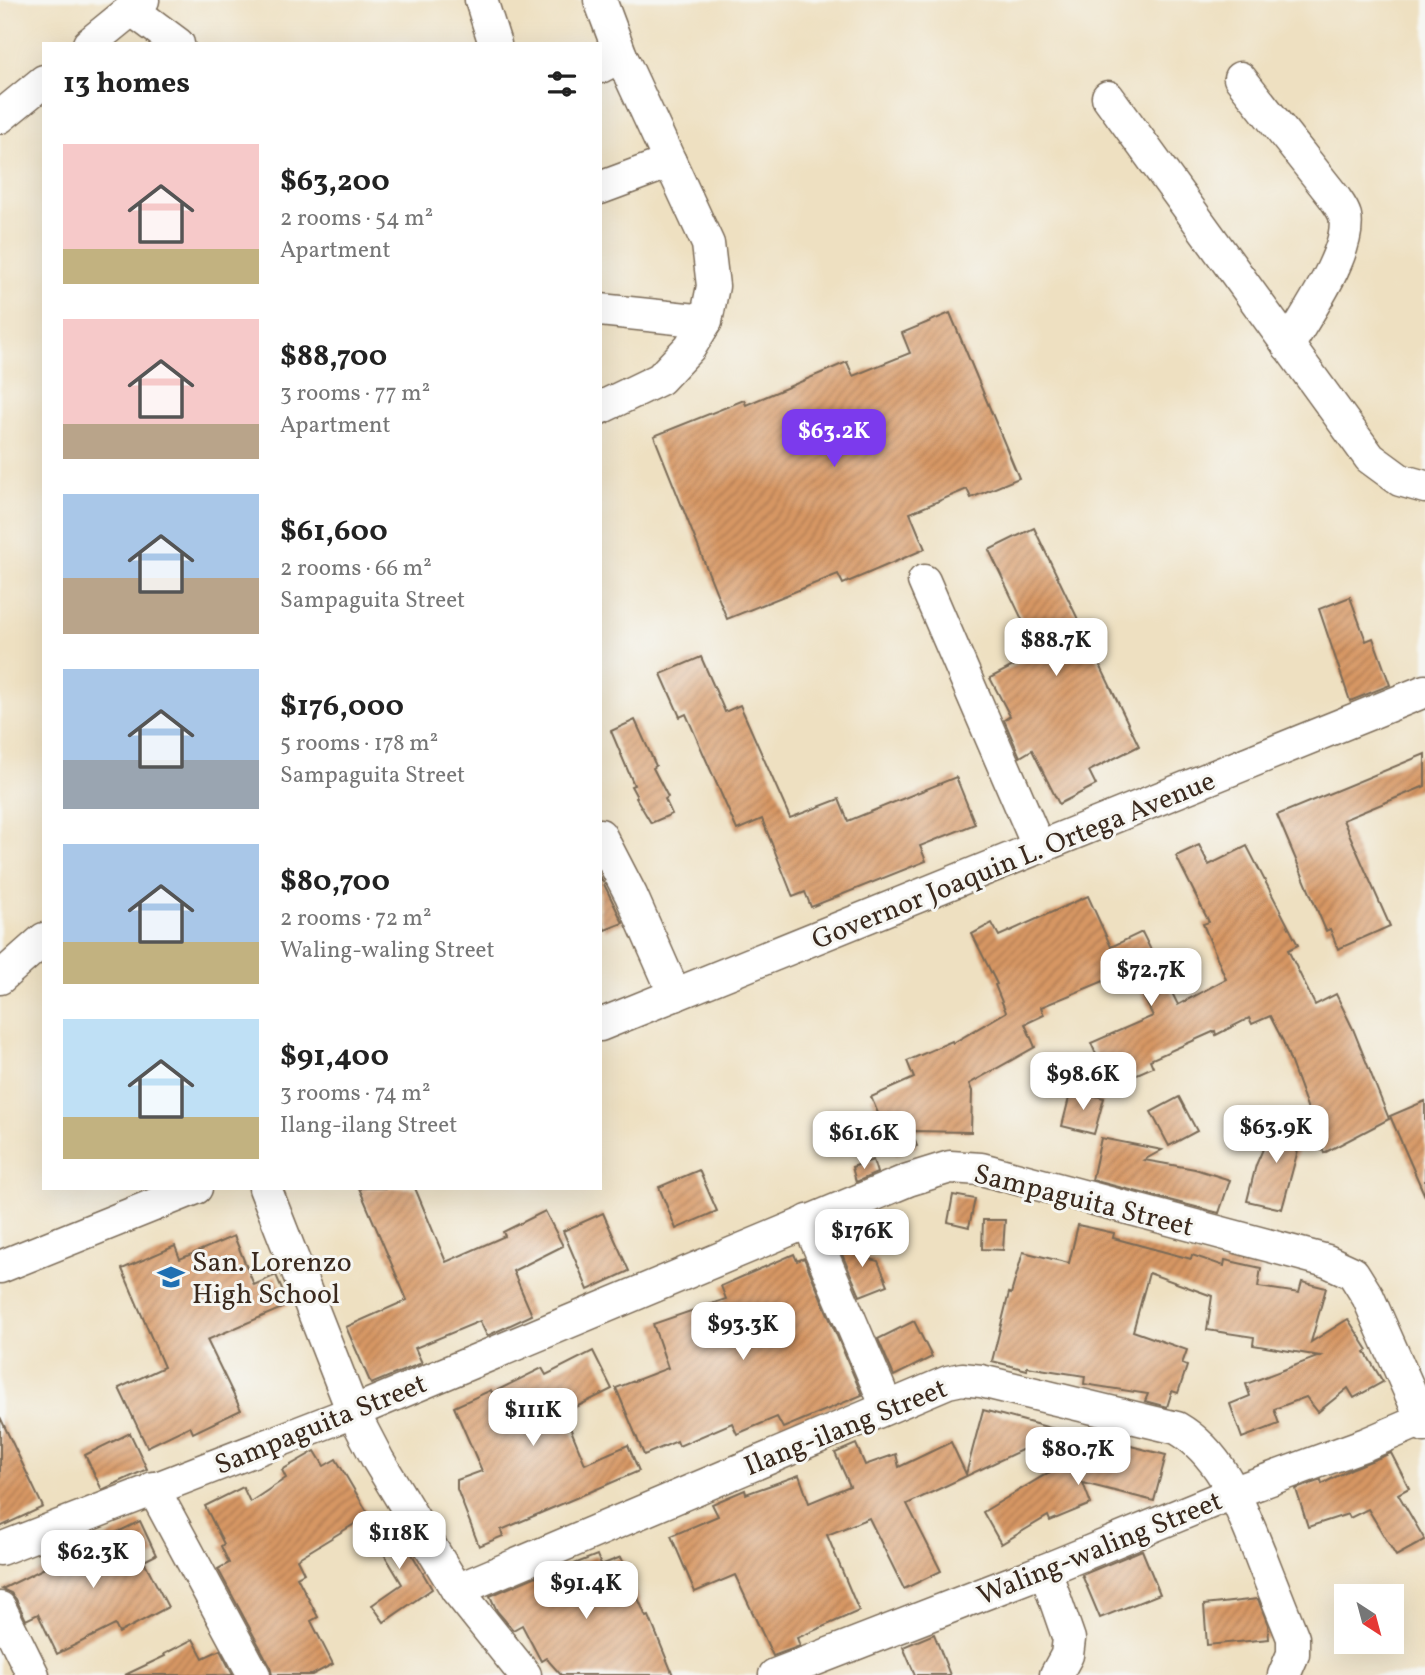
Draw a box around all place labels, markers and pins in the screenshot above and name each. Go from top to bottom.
pin: $63.2K [777,410,891,469]
pin: $88.7K [999,618,1113,678]
pin: $72.7K [1094,948,1208,1008]
pin: $98.6K [1026,1052,1140,1112]
pin: $63.9K [1219,1106,1333,1165]
pin: $61.6K [807,1112,921,1171]
pin: $176K [813,1210,911,1269]
place label: San. Lorenzo High School [192,1244,352,1315]
school or university icon: San. Lorenzo High School [156,1262,186,1292]
pin: $93.3K [686,1302,800,1362]
pin: $111K [484,1388,582,1448]
pin: $80.7K [1021,1428,1135,1487]
pin: $118K [350,1512,448,1571]
pin: $62.3K [36,1530,150,1590]
pin: $91.4K [529,1562,643,1621]

